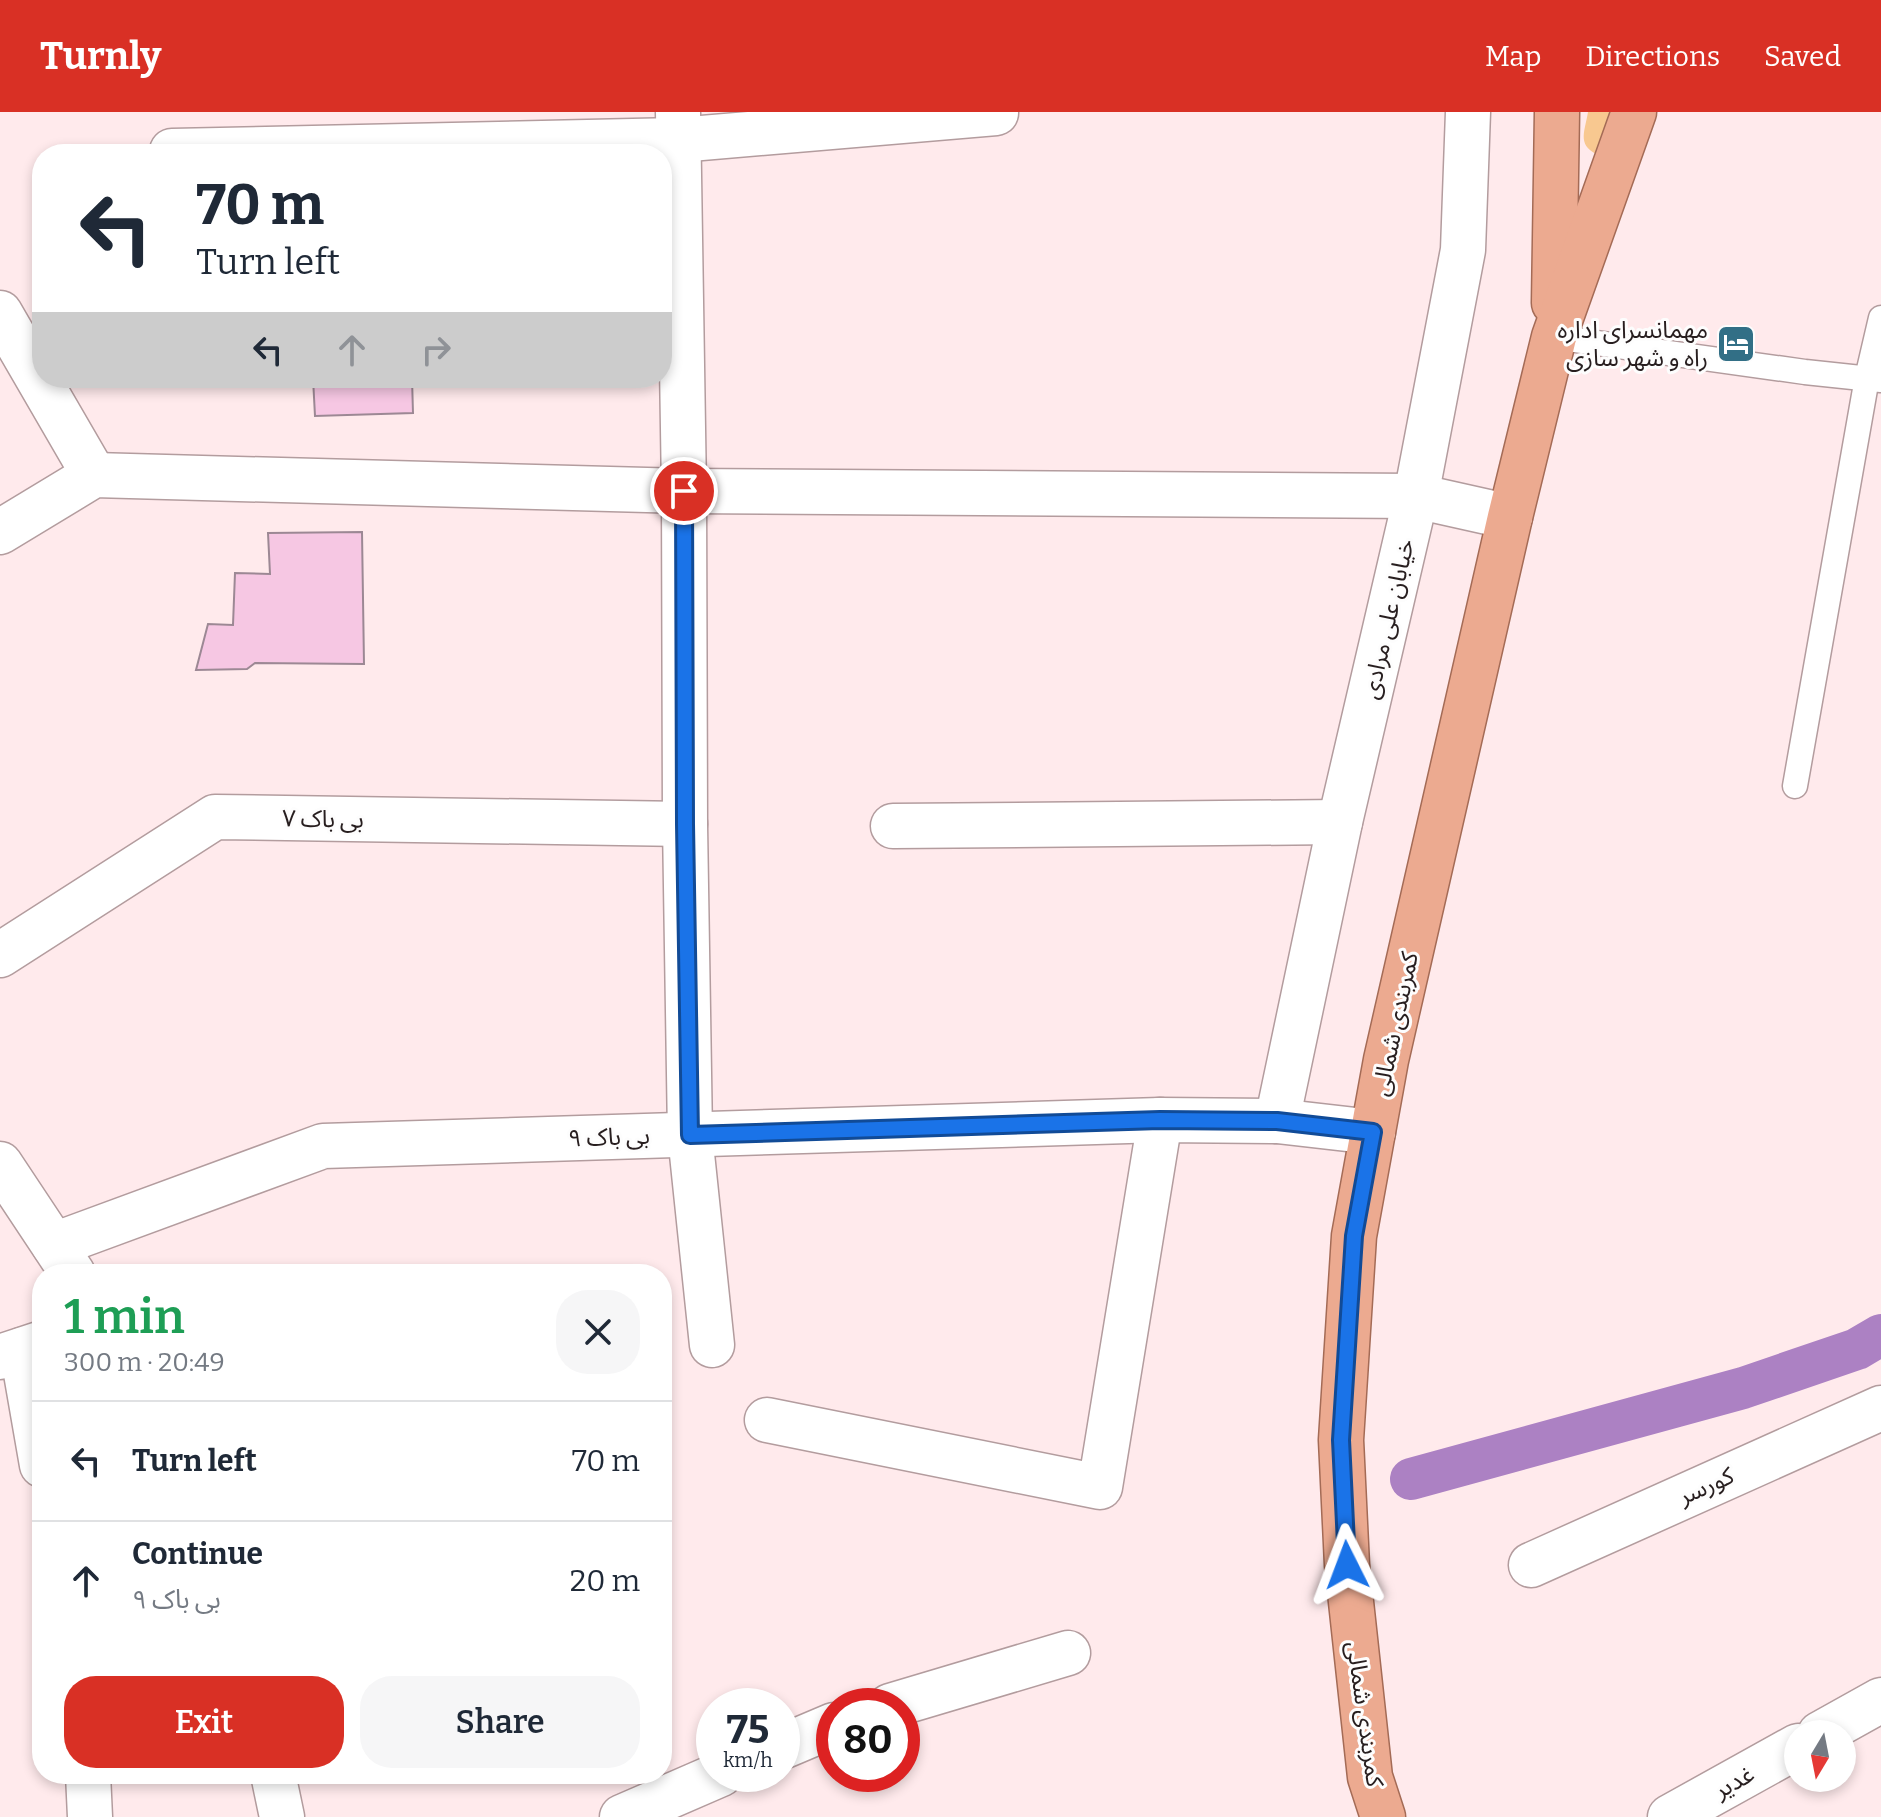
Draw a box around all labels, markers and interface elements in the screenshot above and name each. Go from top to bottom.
text: Turnly [40,33,161,79]
text: Map [1485,40,1541,73]
text: Directions [1585,40,1720,73]
text: Saved [1764,40,1841,73]
text: 70 m [196,172,324,239]
icon: left [64,176,168,280]
text: Turn left [196,240,340,284]
place label: مهمانسراى اداره راه و شهر سازى [1557,316,1708,372]
hotel icon: مهمانسراى اداره راه و شهر سازى [1715,323,1757,365]
icon: left [246,328,290,372]
icon: ahead [330,328,374,372]
icon: right [414,328,458,372]
pin [650,457,718,525]
icon: arrive [662,469,706,513]
street label: خیابان علی مرادی [1356,536,1420,702]
street label: بی باک ۷ [282,804,364,834]
street label: کمربندی شمالی [1366,948,1424,1099]
street label: بی باک ۹ [568,1122,650,1152]
text: 1 min [64,1288,185,1346]
button: close [556,1290,640,1374]
text: 300 m · 20:49 [64,1347,225,1378]
icon: left [64,1439,108,1483]
text: Turn left [132,1443,257,1479]
text: 70 m [572,1443,640,1479]
street label: کورسر [1673,1461,1739,1511]
position arrow [1305,1523,1389,1607]
text: Continue [132,1536,263,1572]
icon: ahead [64,1559,108,1603]
text: 20 m [570,1563,640,1599]
text: بی باک ۹ [132,1584,221,1615]
street label: کمربندی شمالی [1341,1639,1389,1790]
button: Exit [64,1676,344,1768]
button: Share [360,1676,640,1768]
speed limit sign: 80 [816,1688,920,1792]
text: 75 [727,1706,769,1754]
north arrow [1784,1720,1856,1792]
map controls [1784,1720,1856,1792]
text: km/h [723,1748,773,1772]
street label: غدیر [1708,1760,1759,1805]

